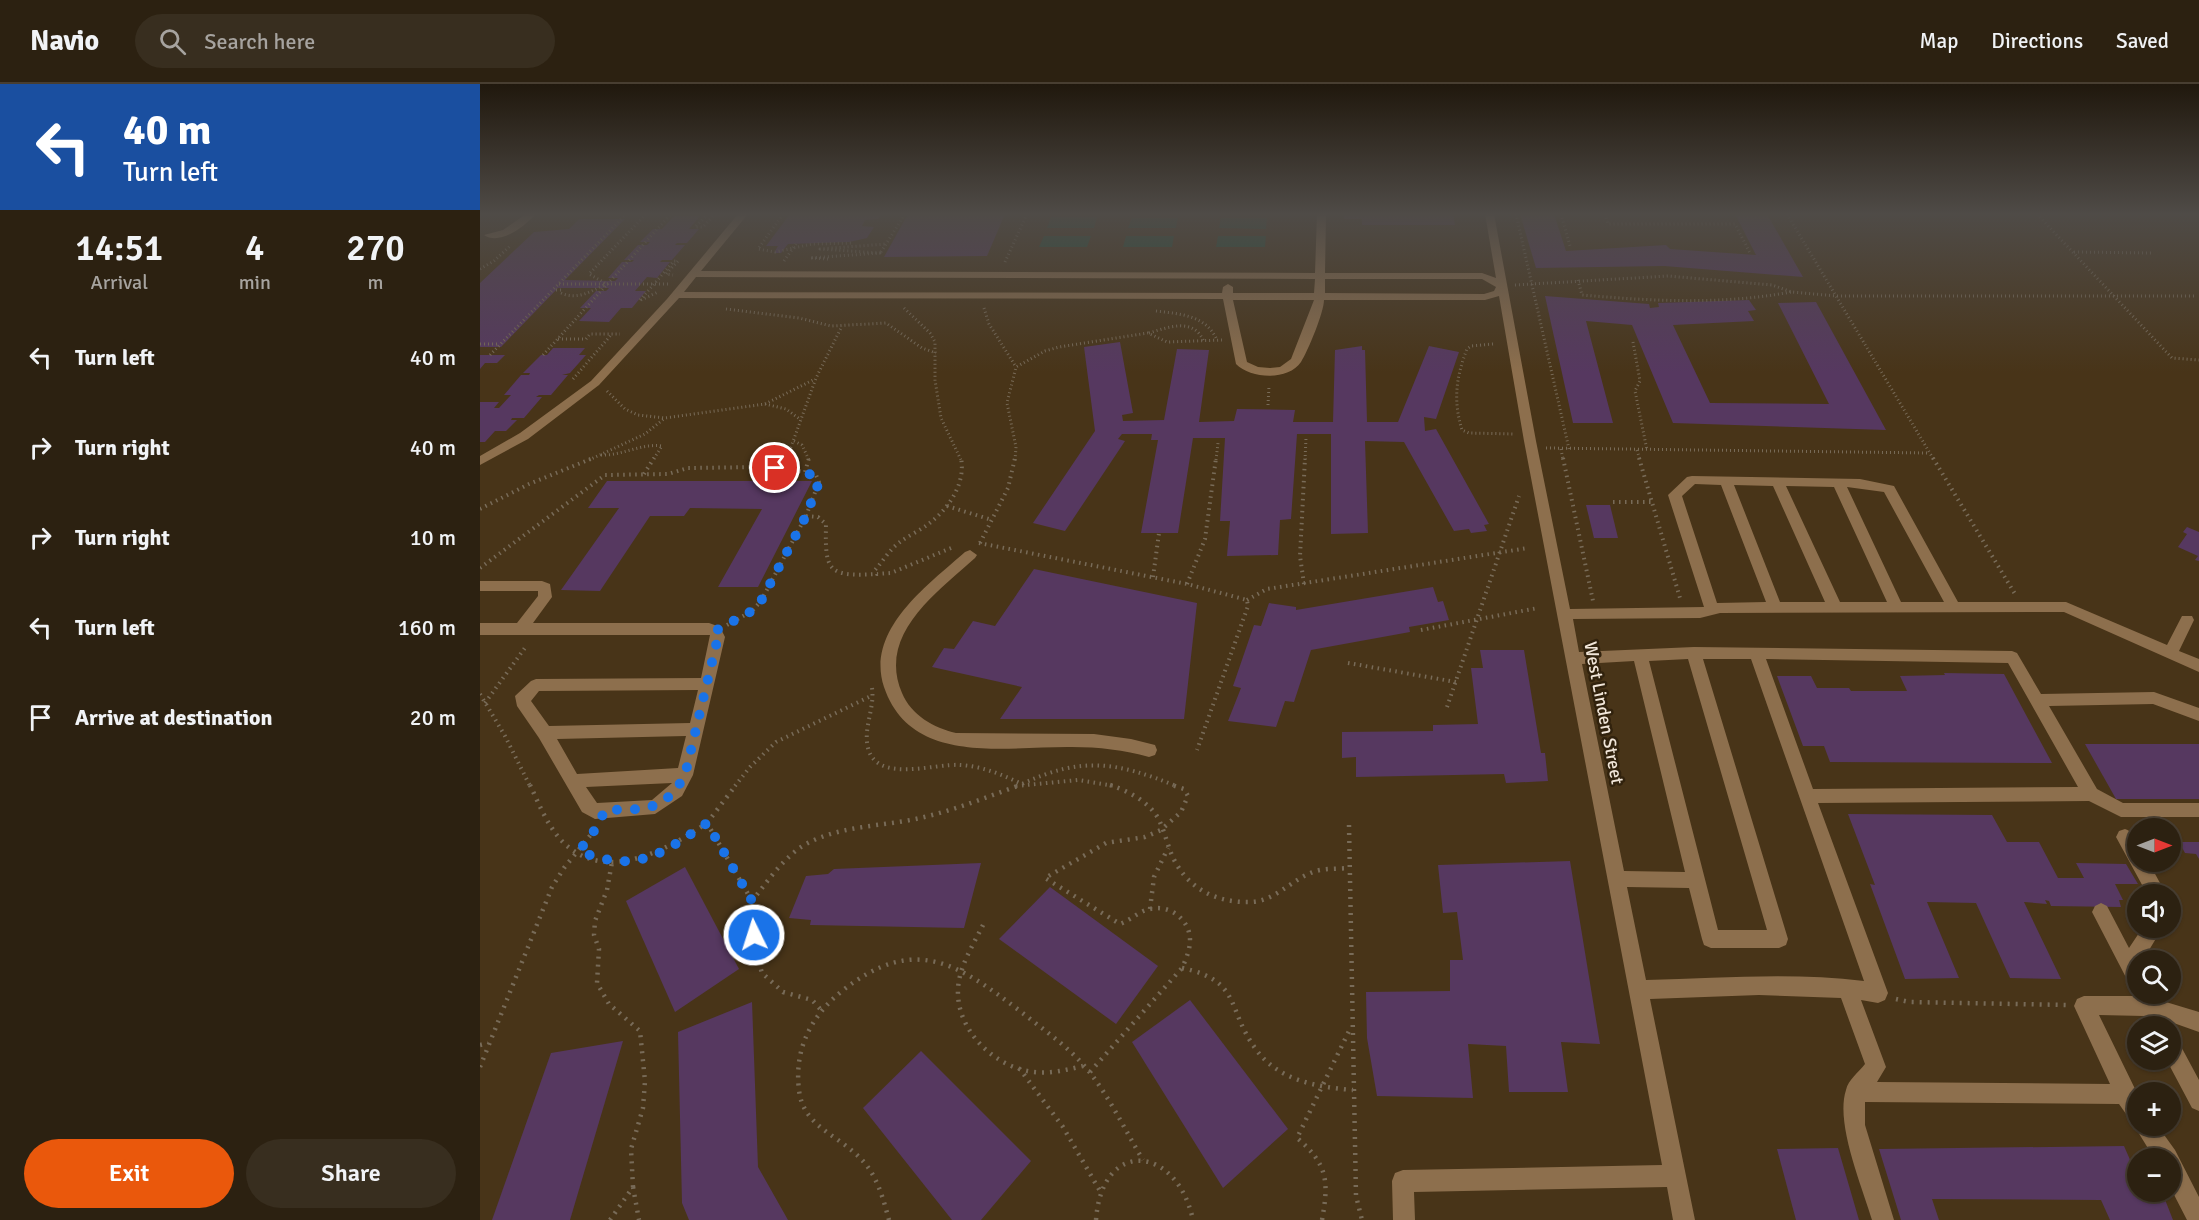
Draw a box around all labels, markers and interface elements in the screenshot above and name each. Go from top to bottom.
search box [135,14,555,68]
text: Navio [30,24,99,58]
icon: search [156,25,189,58]
text: Search here [204,28,315,55]
text: Map [1920,28,1958,54]
text: Directions [1991,28,2083,54]
text: Saved [2116,28,2169,54]
text: 40 m [123,105,212,156]
icon: left [24,108,102,186]
text: Turn left [123,156,218,189]
text: 14:51 [75,226,163,271]
text: 4 [245,226,265,271]
text: 270 [346,226,405,271]
text: Arrival [91,270,148,295]
text: min [239,270,271,295]
text: m [367,270,383,295]
icon: left [24,341,57,374]
text: Turn left [75,344,155,371]
text: 40 m [410,344,456,371]
icon: right [24,431,57,464]
text: Turn right [75,434,170,461]
text: 40 m [410,434,456,461]
pin [749,442,800,493]
icon: arrive [758,451,791,484]
icon: right [24,521,57,554]
text: Turn right [75,524,170,551]
text: 10 m [410,524,456,551]
icon: left [24,611,57,644]
text: Turn left [75,614,155,641]
text: 160 m [398,614,456,641]
street label: West Linden Street [1579,640,1629,786]
icon: arrive [24,701,57,734]
text: Arrive at destination [75,704,272,731]
text: 20 m [410,704,456,731]
north arrow [2127,818,2181,872]
map controls [2127,818,2181,1202]
button: sound [2127,884,2181,938]
position arrow [722,903,786,967]
button: search [2127,950,2181,1004]
button: layers [2127,1016,2181,1070]
button: + [2127,1082,2181,1136]
button: Exit [24,1139,234,1208]
button: Share [246,1139,456,1208]
button: − [2127,1148,2181,1202]

